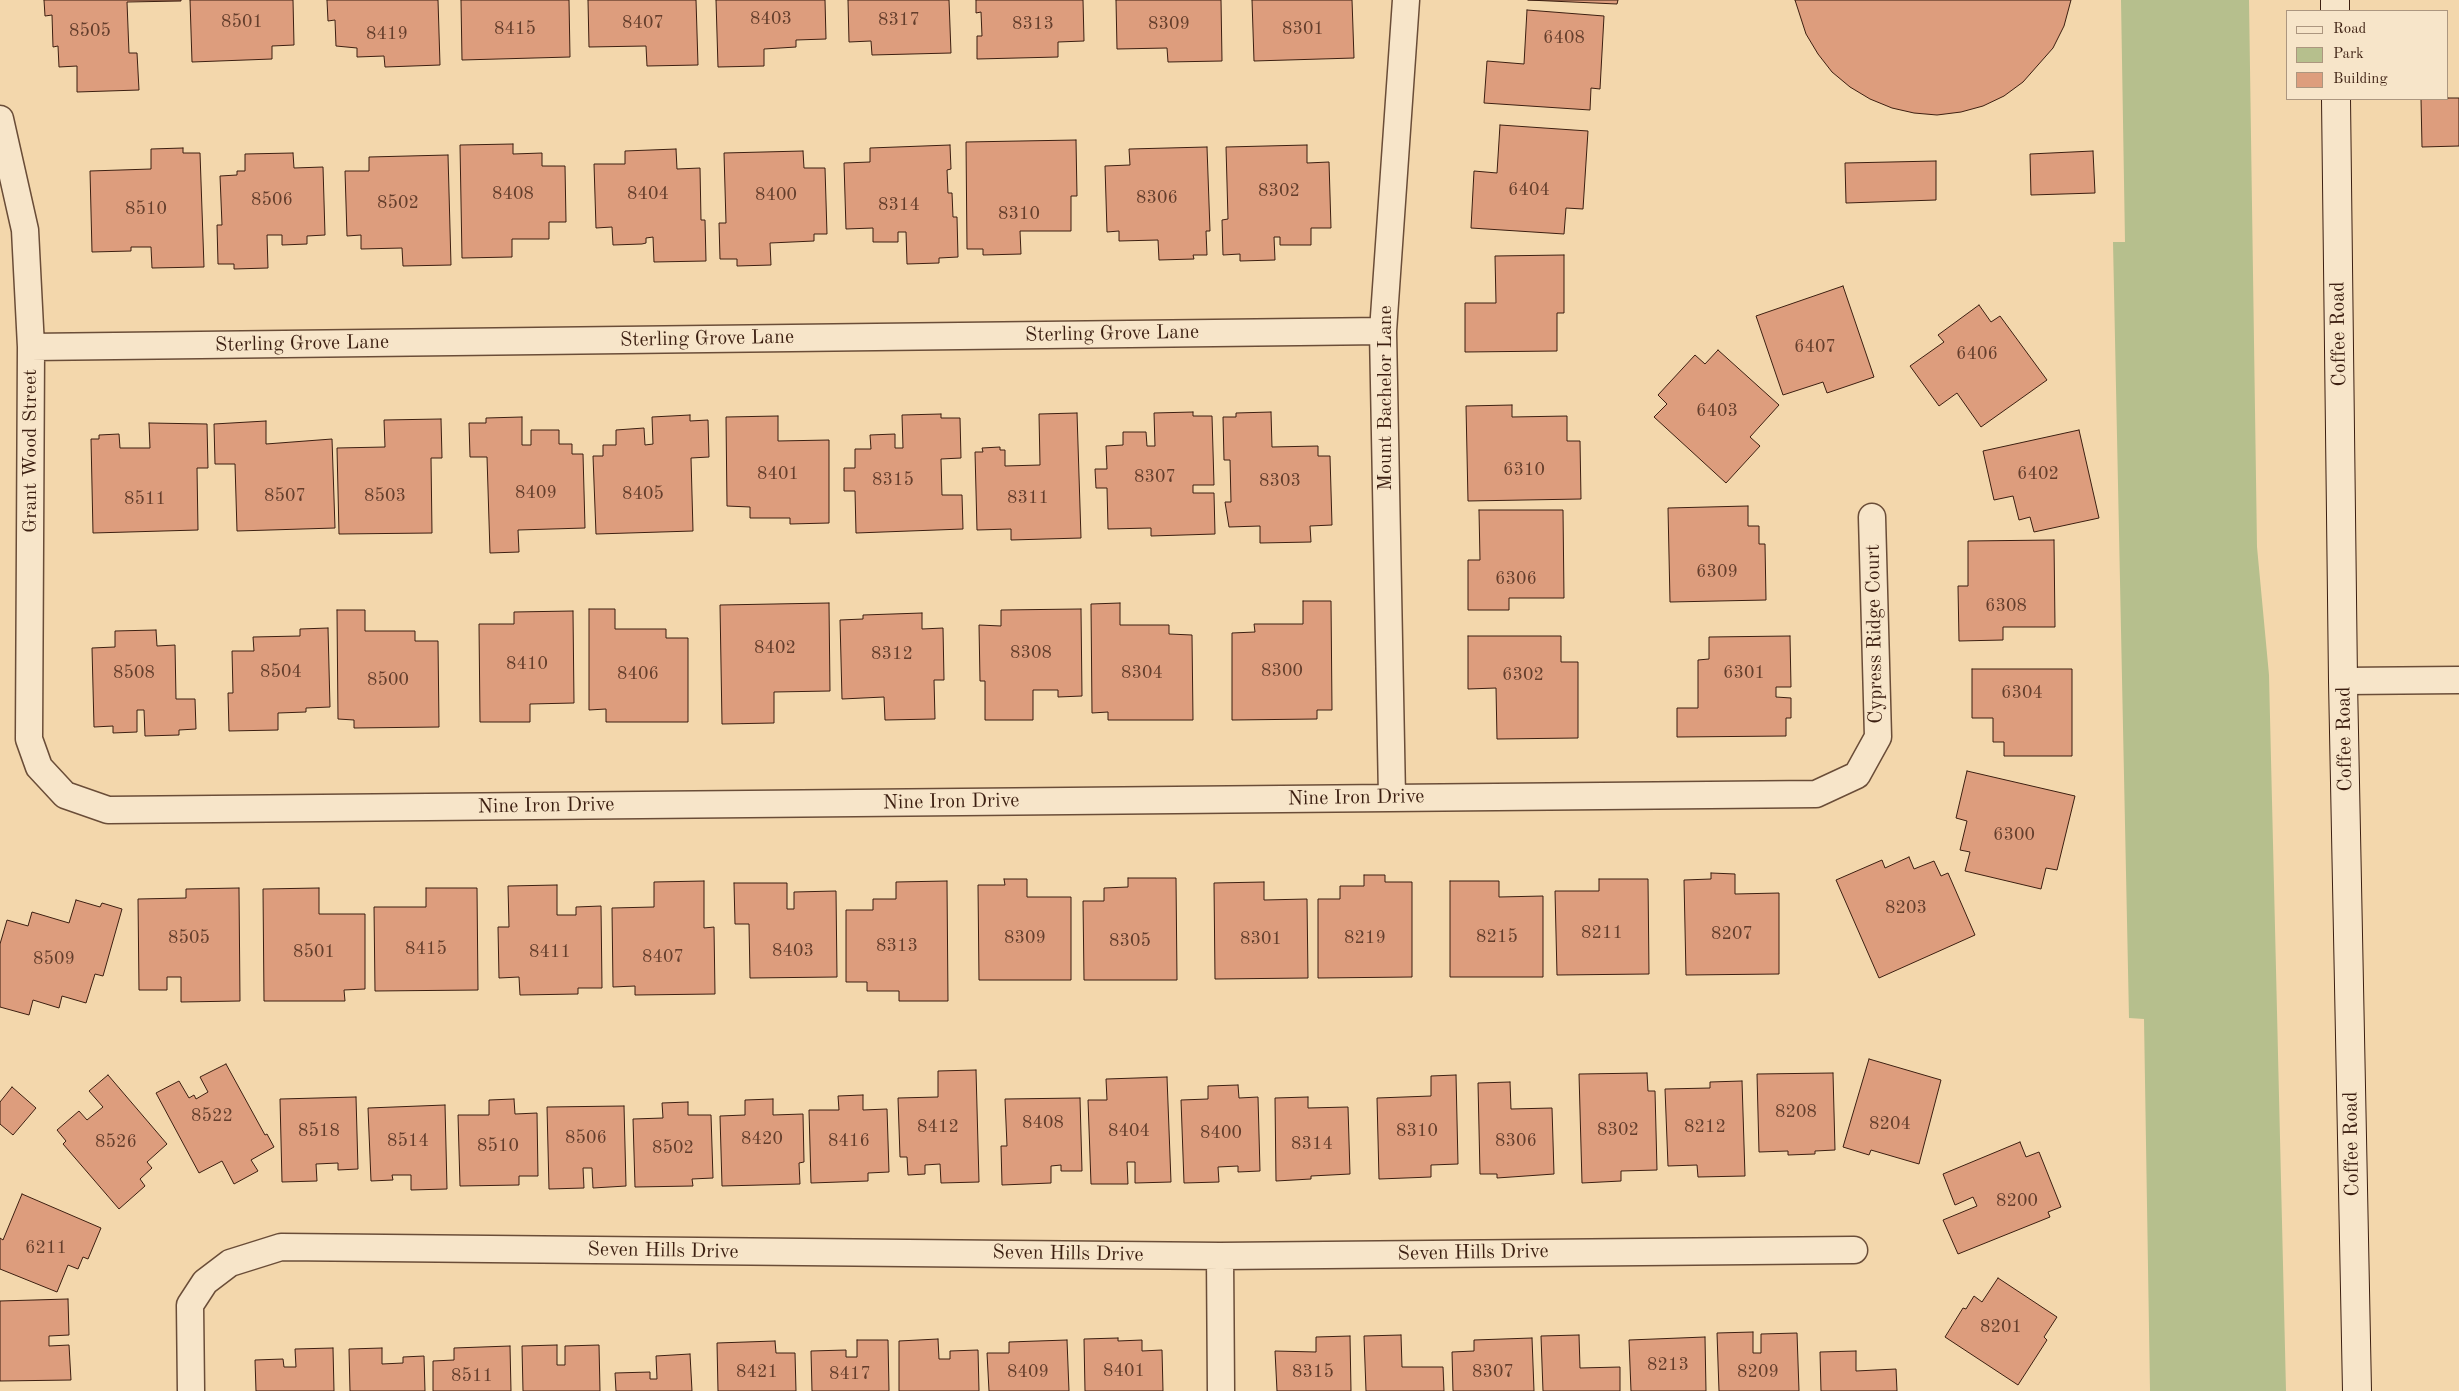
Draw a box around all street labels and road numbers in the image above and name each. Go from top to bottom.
street label: Coffee Road [2326,281,2352,387]
street label: Mount Bachelor Lane [1374,305,1398,491]
street label: Sterling Grove Lane [1025,320,1199,348]
street label: Sterling Grove Lane [620,325,794,353]
street label: Sterling Grove Lane [215,330,389,358]
street label: Grant Wood Street [19,369,43,533]
street label: Cypress Ridge Court [1861,544,1889,724]
street label: Coffee Road [2332,686,2358,792]
street label: Nine Iron Drive [1287,785,1425,811]
street label: Nine Iron Drive [882,789,1020,815]
street label: Nine Iron Drive [477,793,615,819]
street label: Coffee Road [2339,1091,2365,1197]
street label: Seven Hills Drive [587,1238,739,1264]
street label: Seven Hills Drive [1397,1240,1549,1266]
street label: Seven Hills Drive [992,1241,1144,1267]

